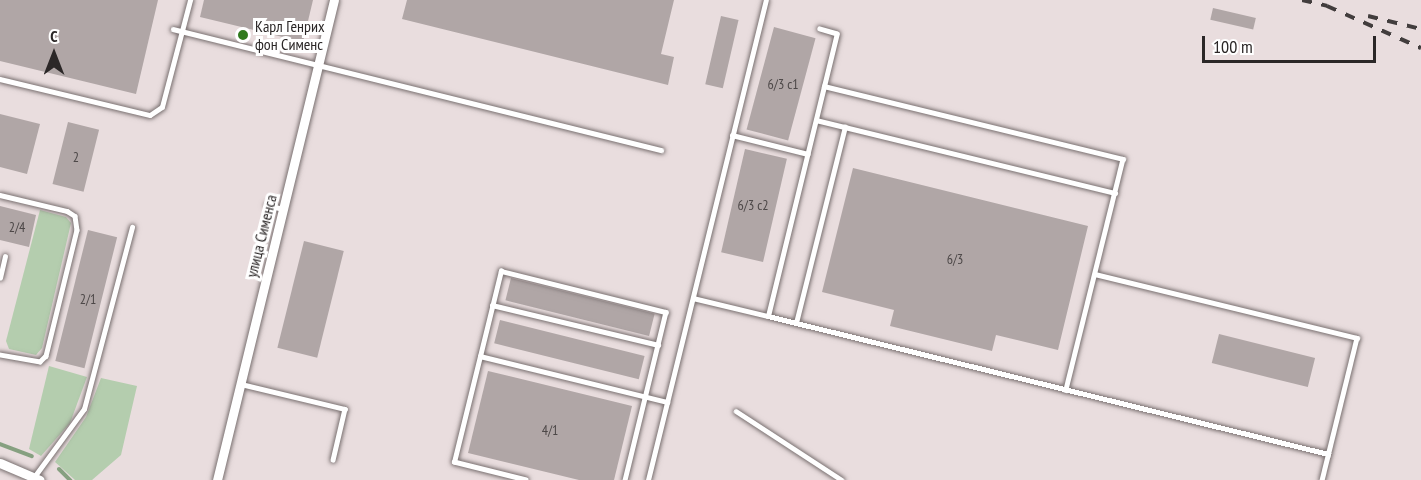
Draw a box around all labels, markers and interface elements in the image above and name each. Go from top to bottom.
place label: Карл Генрих фон Сименс [255,16,325,54]
north arrow [24,24,84,84]
scale bar [1205,24,1379,62]
text: С [50,26,58,46]
marker: Карл Генрих фон Сименс [236,28,250,42]
text: 100 m [1213,35,1253,58]
house number: 6/3 с1 [768,76,798,92]
house number: 2 [73,149,79,165]
street label: улица Сименса [241,193,281,279]
house number: 6/3 с2 [738,197,768,213]
house number: 2/4 [9,219,25,235]
house number: 6/3 [947,251,963,267]
house number: 2/1 [80,291,96,307]
house number: 4/1 [542,422,558,438]

